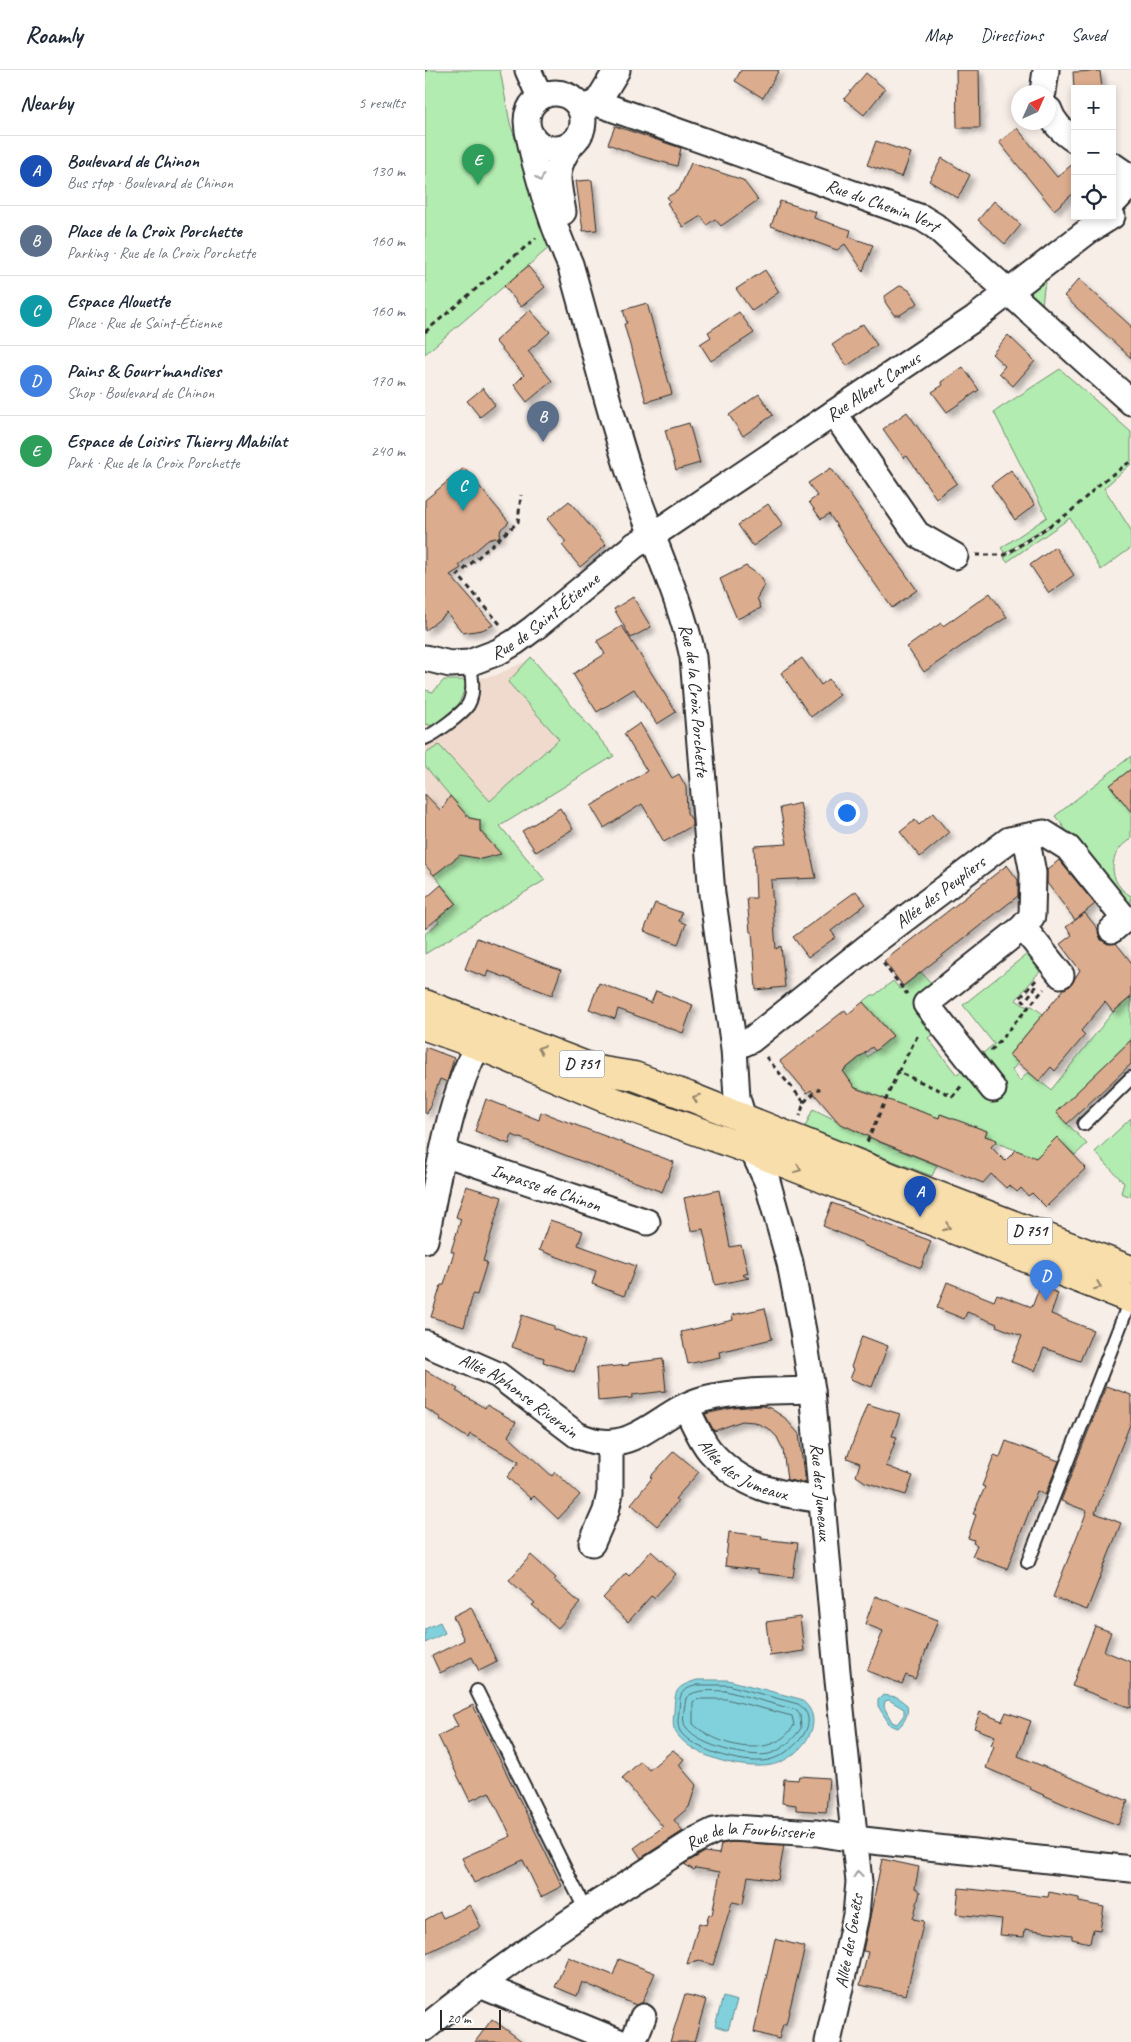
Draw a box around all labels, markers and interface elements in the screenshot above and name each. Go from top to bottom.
text: Roamly [25,20,82,50]
text: Map [925,24,952,46]
text: Directions [980,24,1043,46]
text: Saved [1071,24,1106,46]
north arrow [1011,85,1056,130]
map controls [1071,85,1116,220]
button: + [1071,85,1116,130]
text: Nearby [20,90,73,116]
text: 5 results [358,93,405,113]
button: − [1071,130,1116,175]
pin: E [462,144,494,185]
text: Boulevard de Chinon [67,149,199,173]
text: A [32,161,40,181]
text: 130 m [371,161,405,181]
text: Bus stop · Boulevard de Chinon [67,173,233,193]
one-way arrow [534,174,544,182]
street label: Rue du Chemin Vert [823,174,946,238]
button: locate [1071,175,1116,220]
text: Place de la Croix Porchette [67,219,242,243]
text: B [32,231,40,251]
text: 160 m [371,231,405,251]
text: Parking · Rue de la Croix Porchette [67,243,255,263]
text: Espace Alouette [67,289,170,313]
text: C [32,301,40,321]
text: 160 m [371,301,405,321]
text: Place · Rue de Saint-Étienne [67,313,222,333]
street label: Rue Albert Camus [822,346,926,426]
text: Pains & Gourr'mandises [67,359,221,383]
text: D [31,371,41,391]
text: 170 m [371,371,405,391]
text: Shop · Boulevard de Chinon [67,383,214,403]
pin: B [527,401,559,442]
text: Espace de Loisirs Thierry Mabilat [67,429,287,453]
text: E [32,441,40,461]
text: 240 m [371,441,405,461]
text: Park · Rue de la Croix Porchette [67,453,239,473]
pin: C [447,470,479,511]
street label: Rue de Saint-Étienne [489,567,605,664]
street label: Rue de la Croix Porchette [674,621,714,779]
your location [834,800,860,826]
street label: Allée des Peupliers [891,850,991,933]
one-way arrow [538,1045,546,1055]
road number: D 751 [559,1051,605,1078]
one-way arrow [692,1094,701,1105]
street label: Impasse de Chinon [489,1159,605,1217]
one-way arrow [794,1163,802,1173]
pin: A [904,1176,936,1217]
road number: D 751 [1007,1218,1053,1244]
one-way arrow [942,1221,950,1231]
pin: D [1030,1260,1062,1301]
one-way arrow [1093,1280,1102,1290]
street label: Allée Alphonse Riverain [456,1348,583,1444]
street label: Allée des Jumeaux [694,1435,791,1505]
street label: Rue des Jumeaux [806,1442,836,1543]
street label: Rue de la Fourbisserie [681,1817,816,1855]
one-way arrow [853,1870,864,1878]
street label: Allée des Genêts [830,1890,868,1990]
scale bar [440,2007,501,2030]
text: 20 m [447,2010,471,2027]

